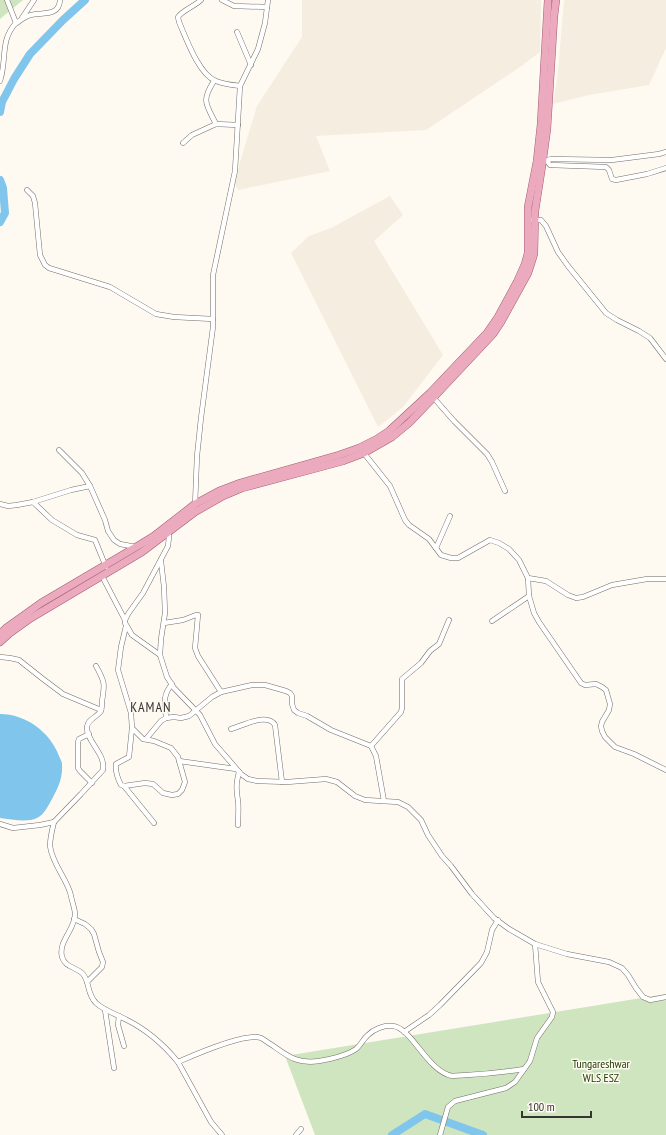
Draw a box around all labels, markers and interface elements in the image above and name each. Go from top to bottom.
district label: KAMAN [130,698,172,716]
park label: Tungareshwar WLS ESZ [572,1056,630,1085]
scale bar [522,1093,591,1119]
text: 100 m [528,1099,555,1114]

